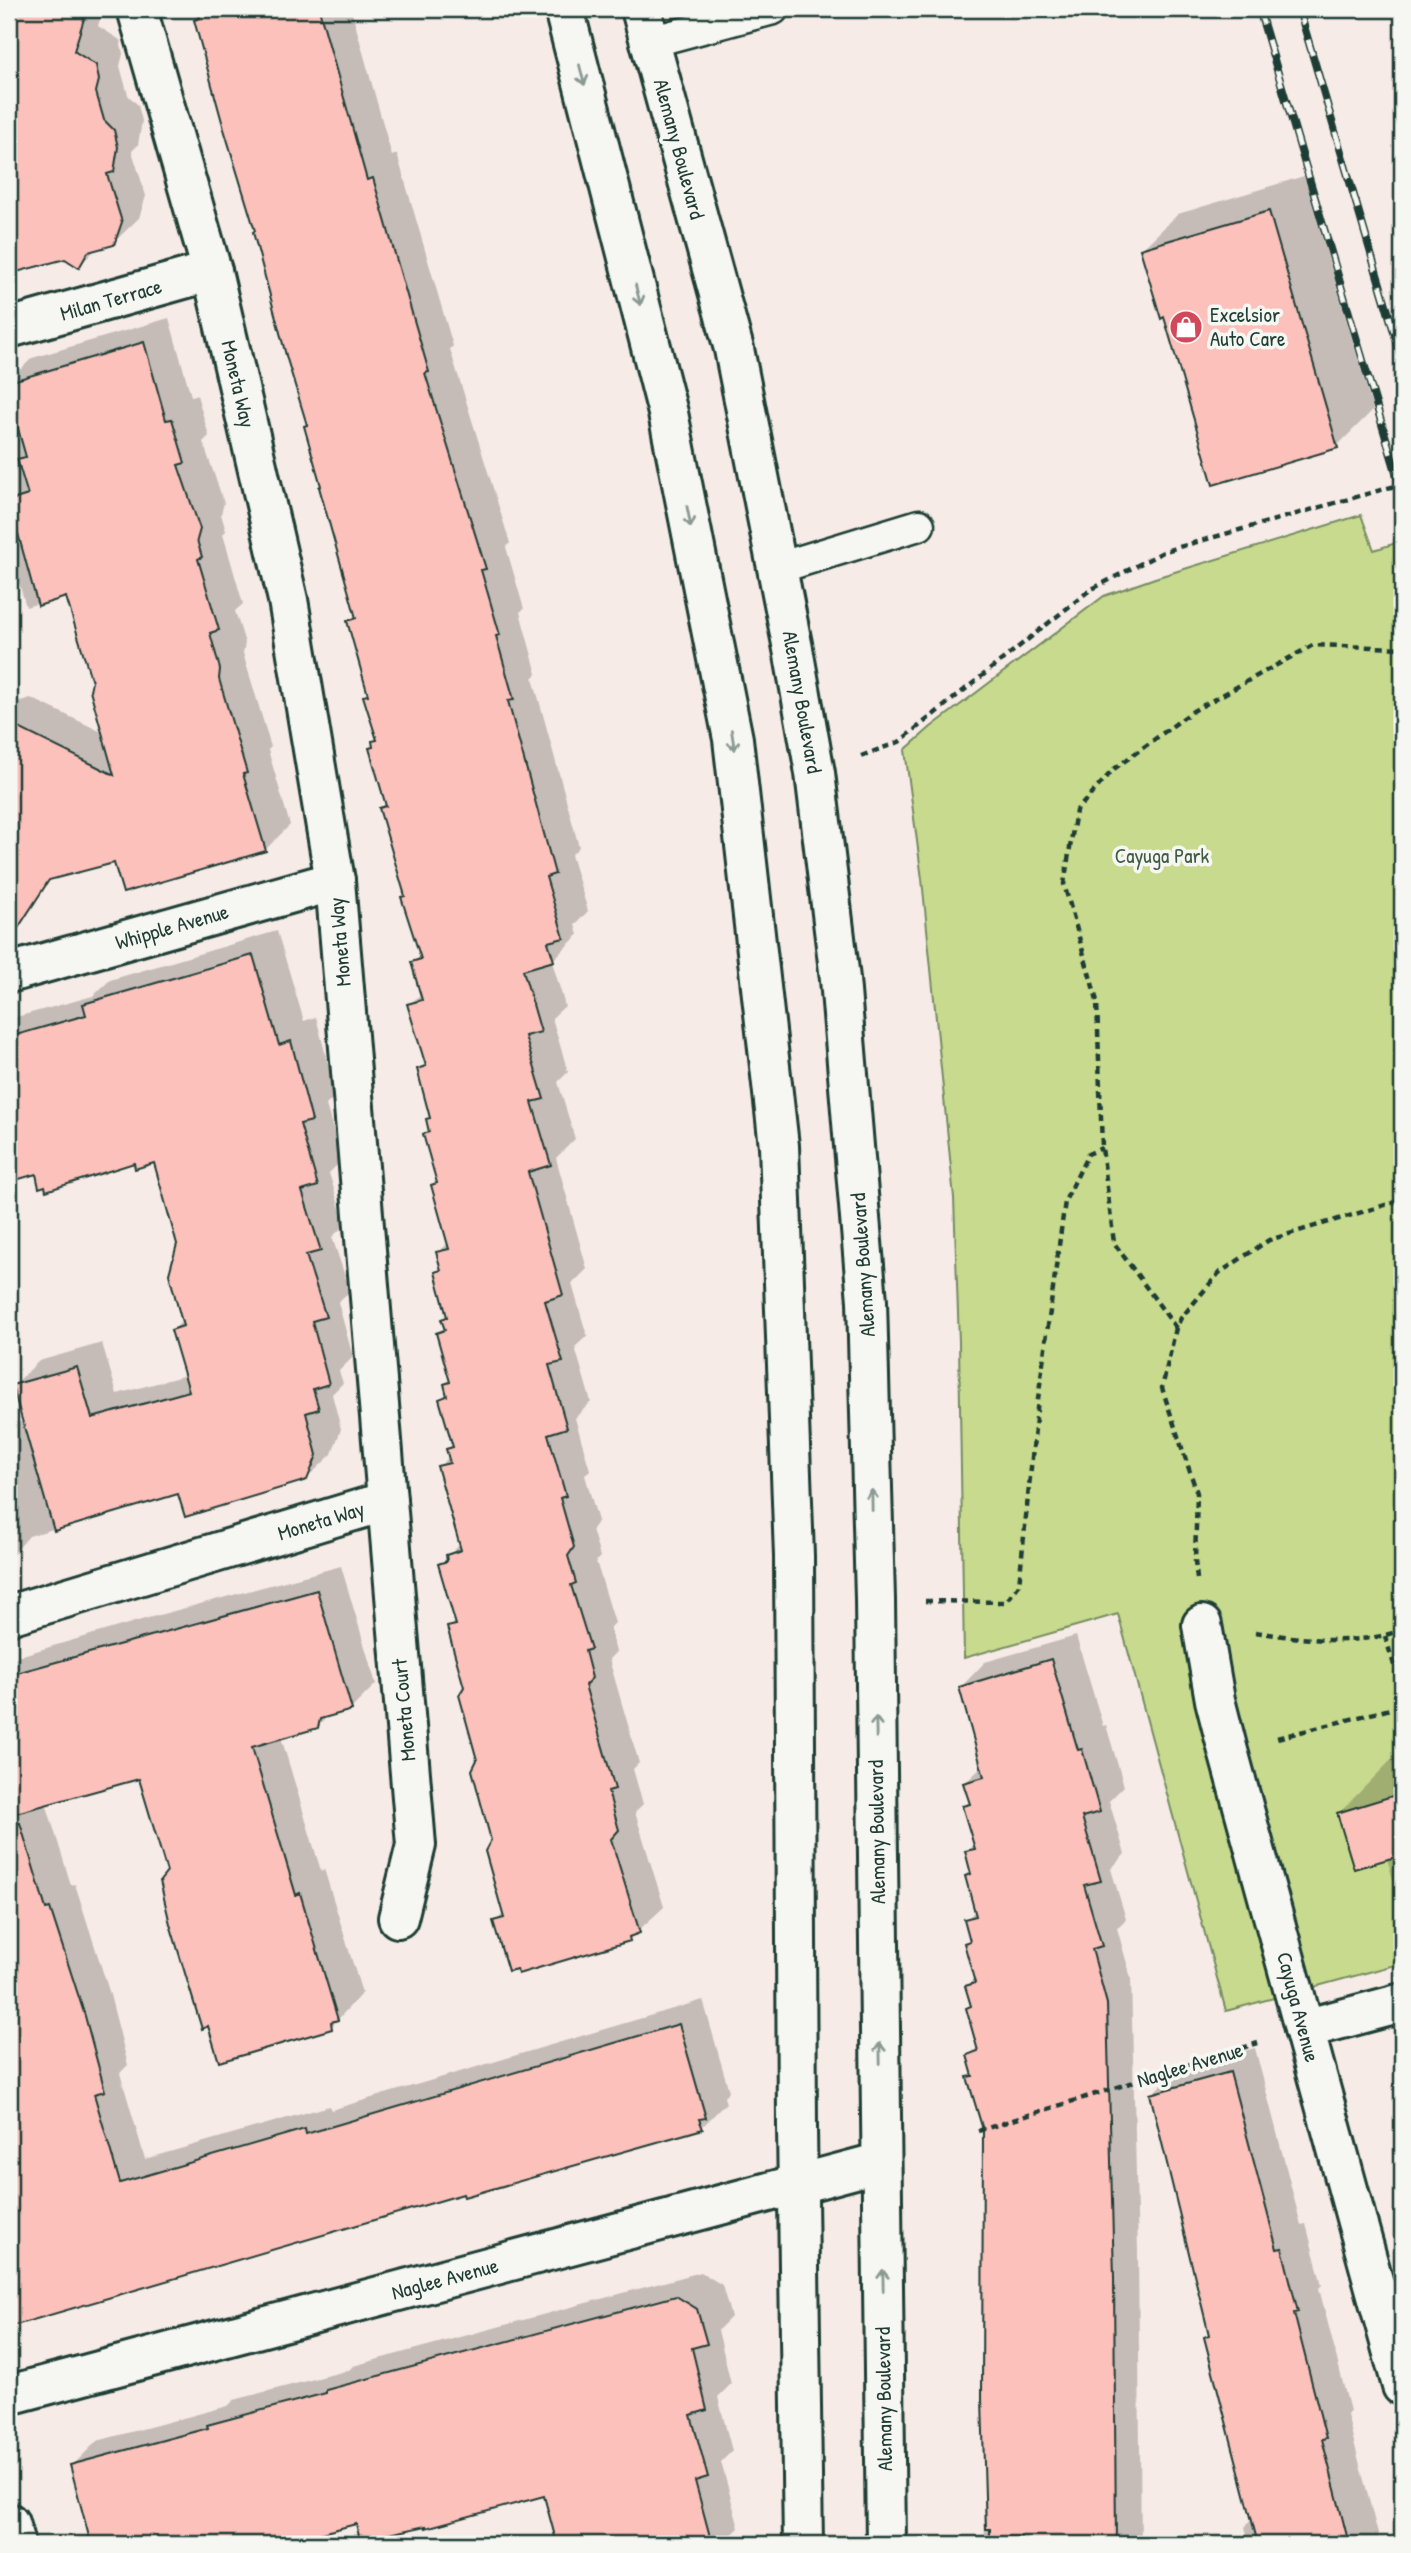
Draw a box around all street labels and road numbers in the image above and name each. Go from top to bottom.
street label: Alemany Boulevard [647,75,712,222]
street label: Milan Terrace [57,271,165,328]
street label: Moneta Way [214,337,263,431]
street label: Alemany Boulevard [776,628,829,775]
street label: Moneta Way [321,896,358,988]
street label: Whipple Avenue [112,897,232,957]
street label: Alemany Boulevard [843,1192,882,1338]
street label: Moneta Way [274,1494,368,1547]
street label: Moneta Court [385,1657,422,1763]
street label: Alemany Boulevard [861,1760,892,1904]
street label: Cayuga Avenue [1270,1949,1327,2065]
street label: Naglee Avenue [1133,2035,1246,2094]
street label: Naglee Avenue [388,2250,501,2307]
street label: Alemany Boulevard [868,2327,899,2471]

